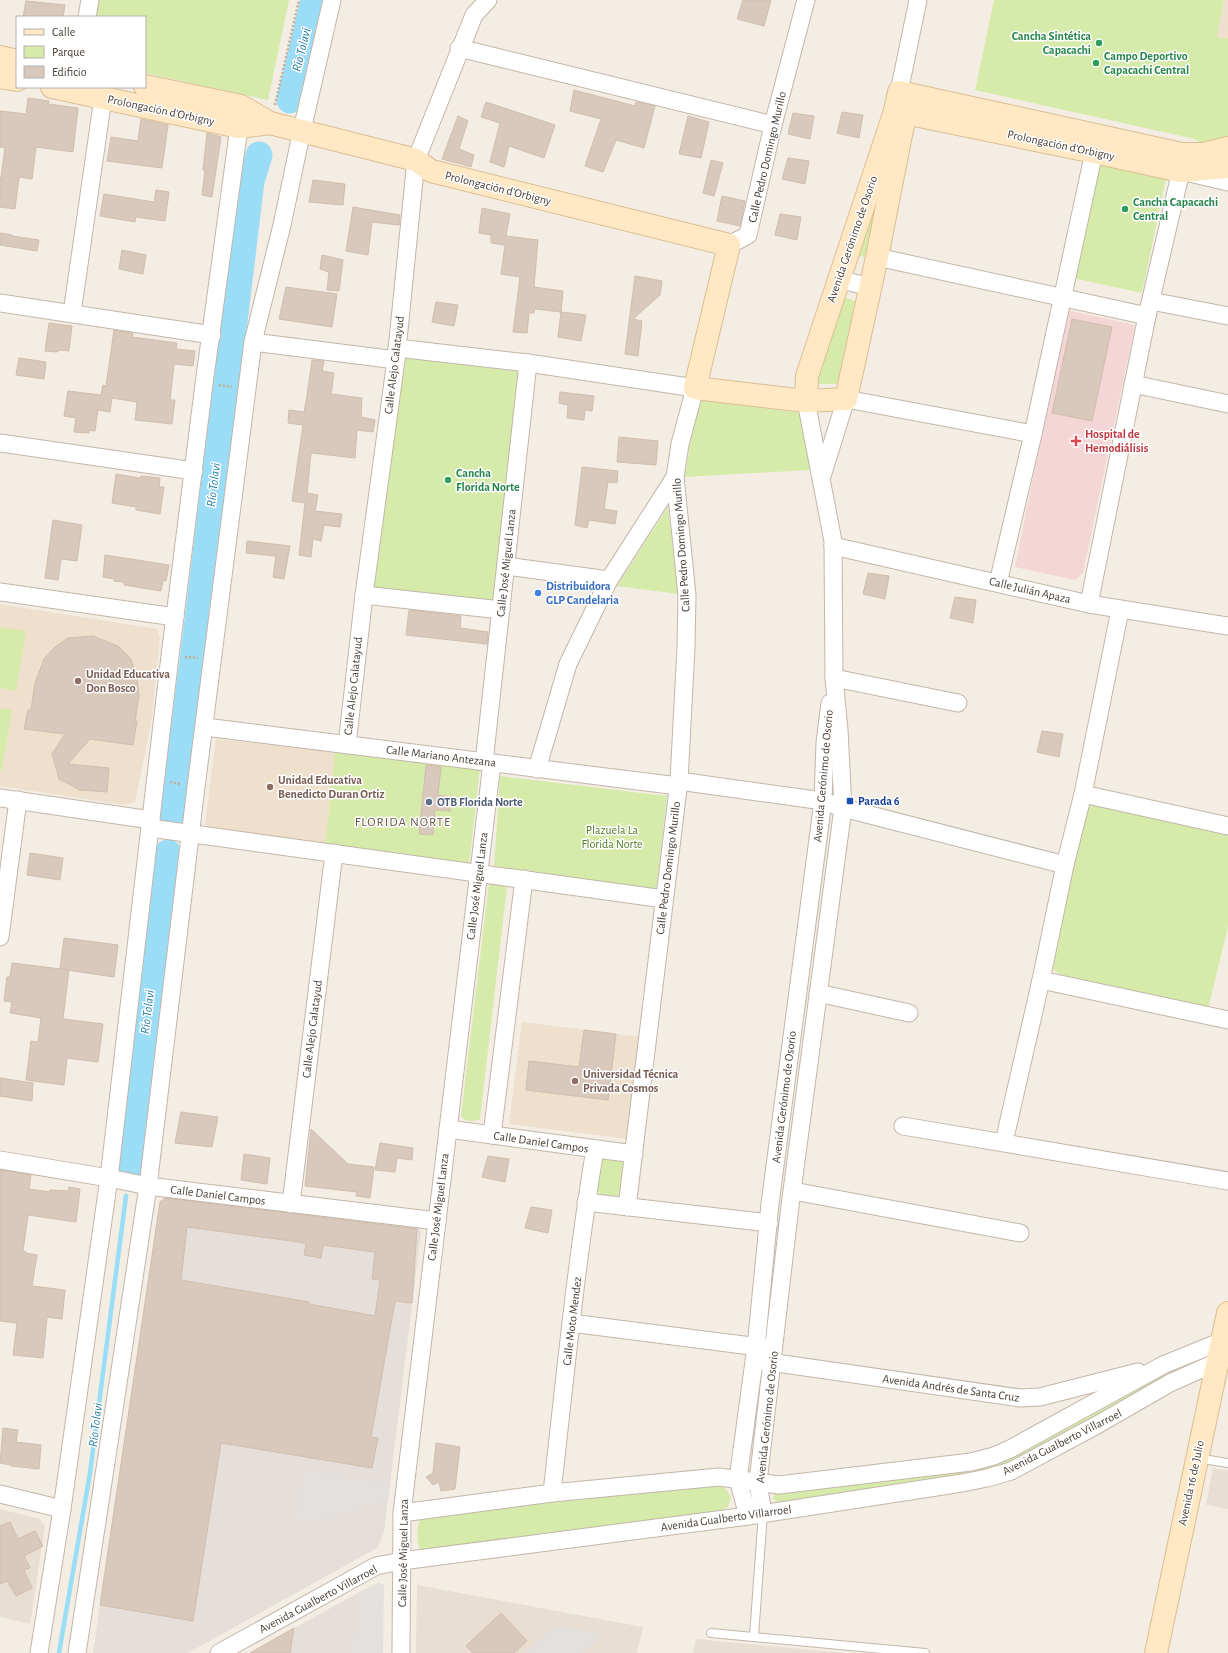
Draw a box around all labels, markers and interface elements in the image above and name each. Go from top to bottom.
legend [16,16,146,88]
text: Calle [52,26,75,38]
water label: Río Tolavi [290,27,314,73]
place label: Cancha Sintética Capacachi [1012,30,1091,56]
marker: Cancha Sintética Capacachi [1094,38,1104,48]
text: Parque [52,46,85,58]
place label: Campo Deportivo Capacachi Central [1104,50,1189,76]
marker: Campo Deportivo Capacachi Central [1091,58,1101,68]
text: Edificio [52,66,87,78]
street label: Calle Pedro Domingo Murillo [746,90,788,224]
street label: Prolongación d'Orbigny [106,93,216,128]
street label: Prolongación d'Orbigny [1006,128,1116,163]
street label: Prolongación d'Orbigny [443,169,552,208]
street label: Avenida Gerónimo de Osorio [825,174,879,304]
place label: Cancha Capacachi Central [1133,196,1218,222]
marker: Cancha Capacachi Central [1120,204,1130,214]
street label: Calle Alejo Calatayud [382,315,407,415]
place label: Hospital de Hemodiálisis [1085,428,1149,454]
marker: Hospital de Hemodiálisis [1070,435,1082,447]
water label: Río Tolavi [205,462,223,508]
place label: Cancha Florida Norte [456,467,520,493]
marker: Cancha Florida Norte [443,475,453,485]
street label: Calle Pedro Domingo Murillo [670,478,692,612]
street label: Calle José Miguel Lanza [494,508,518,618]
street label: Calle Julián Apaza [988,575,1072,605]
place label: Distribuidora GLP Candelaria [546,580,619,606]
marker: Distribuidora GLP Candelaria [533,588,543,598]
street label: Calle Alejo Calatayud [342,636,365,736]
place label: Unidad Educativa Don Bosco [86,668,170,694]
marker: Unidad Educativa Don Bosco [73,676,83,686]
street label: Avenida Gerónimo de Osorio [811,709,835,843]
street label: Calle Mariano Antezana [385,743,497,769]
place label: Unidad Educativa Benedicto Duran Ortiz [278,774,384,800]
marker: Unidad Educativa Benedicto Duran Ortiz [265,782,275,792]
place label: Parada 6 [858,795,900,807]
place label: OTB Florida Norte [437,796,523,808]
marker: Parada 6 [845,796,855,806]
marker: OTB Florida Norte [424,797,434,807]
street label: Calle Pedro Domingo Murillo [654,801,682,935]
district label: FLORIDA NORTE [355,816,451,829]
park label: Plazuela La Florida Norte [581,824,643,850]
street label: Calle José Miguel Lanza [464,831,490,941]
street label: Calle Alejo Calatayud [300,979,325,1079]
water label: Río Tolavi [139,989,157,1035]
street label: Avenida Gerónimo de Osorio [770,1030,798,1164]
place label: Universidad Técnica Privada Cosmos [583,1068,678,1094]
marker: Universidad Técnica Privada Cosmos [570,1076,580,1086]
street label: Calle Daniel Campos [493,1129,589,1155]
street label: Calle José Miguel Lanza [425,1152,451,1262]
street label: Calle Daniel Campos [170,1183,266,1207]
street label: Calle Moto Mendez [561,1276,583,1366]
street label: Avenida Gerónimo de Osorio [754,1350,780,1484]
street label: Avenida Andrés de Santa Cruz [882,1372,1020,1404]
water label: Río Tolavi [87,1402,105,1448]
street label: Avenida Gualberto Villarroel [1001,1407,1123,1477]
street label: Avenida 16 de Julio [1176,1439,1206,1527]
street label: Calle José Miguel Lanza [396,1498,410,1607]
street label: Avenida Gualberto Villarroel [660,1503,792,1533]
street label: Avenida Gualberto Villarroel [257,1563,379,1635]

